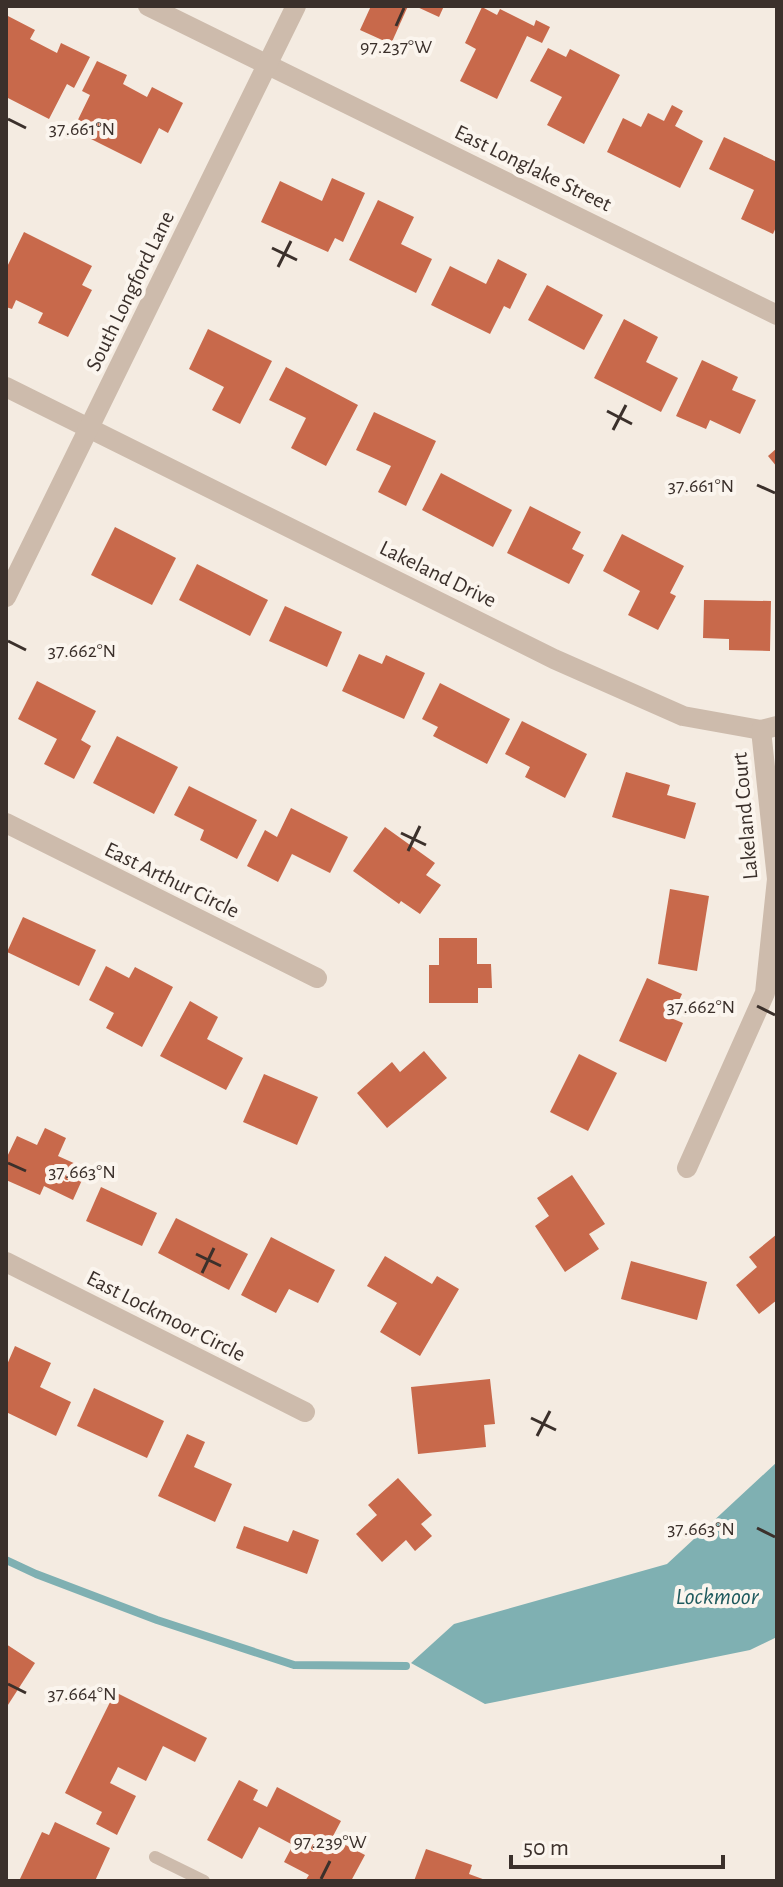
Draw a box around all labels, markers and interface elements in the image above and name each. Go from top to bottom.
text: 97.237°W [360,37,432,57]
text: 37.661°N [49,119,115,139]
street label: East Longlake Street [451,121,615,215]
street label: South Longford Lane [82,207,178,375]
text: 37.661°N [668,476,734,496]
street label: Lakeland Drive [376,536,500,612]
text: 37.662°N [48,641,116,661]
street label: Lakeland Court [728,751,762,881]
street label: East Arthur Circle [101,838,243,922]
text: 37.662°N [667,997,735,1017]
text: 37.663°N [48,1162,116,1182]
street label: East Lockmoor Circle [83,1266,249,1366]
text: 37.663°N [667,1519,735,1539]
water label: Lockmoor [675,1585,760,1609]
text: 37.664°N [47,1684,117,1704]
scale bar [511,1819,723,1869]
text: 97.239°W [293,1832,367,1852]
text: 50 m [523,1836,569,1860]

